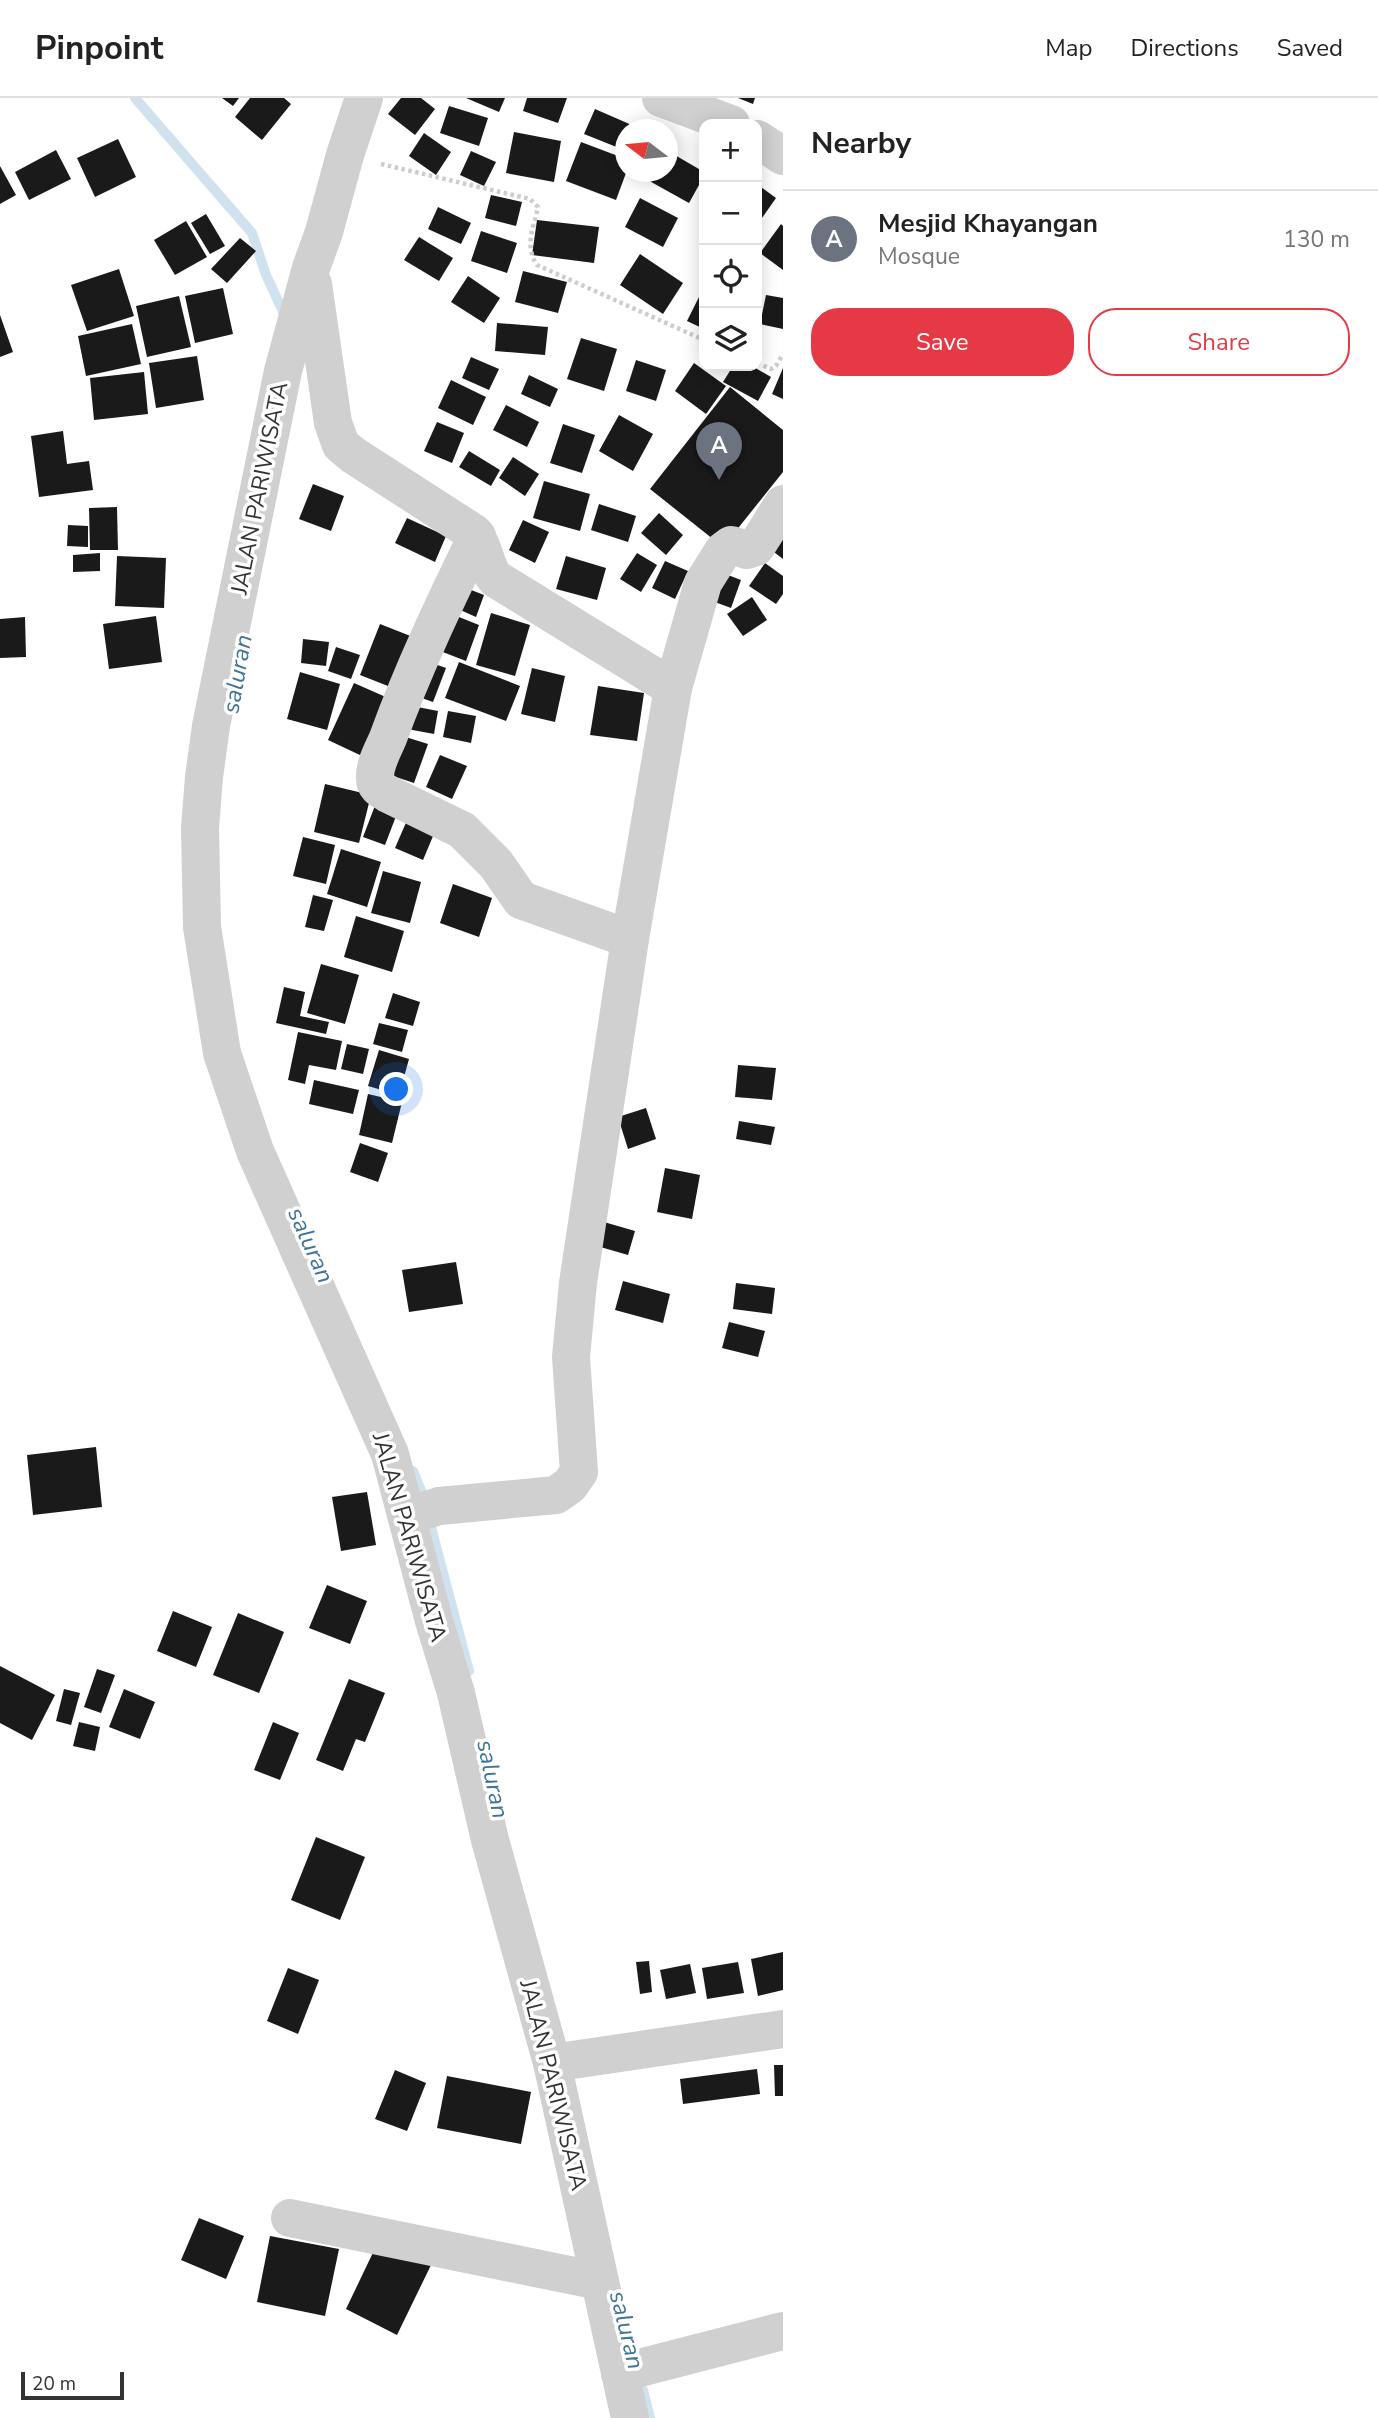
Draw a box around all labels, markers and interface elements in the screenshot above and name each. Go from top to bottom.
text: Pinpoint [35,26,163,71]
text: Map [1045,32,1092,64]
text: Directions [1130,32,1239,64]
text: Saved [1277,32,1343,64]
north arrow [615,119,678,182]
map controls [699,119,762,371]
button: + [699,119,762,182]
text: Nearby [811,123,911,164]
button: − [699,182,762,245]
text: Mesjid Khayangan [878,206,1098,241]
text: A [825,224,843,255]
text: 130 m [1283,224,1350,255]
text: Mosque [878,241,960,272]
button: locate [699,245,762,308]
button: layers [699,308,762,371]
button: Save [811,308,1074,376]
button: Share [1088,308,1350,376]
street label: JALAN PARIWISATA [223,379,295,598]
pin: A [696,422,742,480]
water label: saluran [214,632,260,716]
your location [379,1072,413,1106]
water label: saluran [280,1202,342,1288]
street label: JALAN PARIWISATA [365,1428,454,1645]
water label: saluran [469,1737,517,1821]
street label: JALAN PARIWISATA [512,1976,595,2194]
water label: saluran [602,2287,652,2373]
scale bar [21,2369,124,2401]
text: 20 m [32,2371,76,2397]

